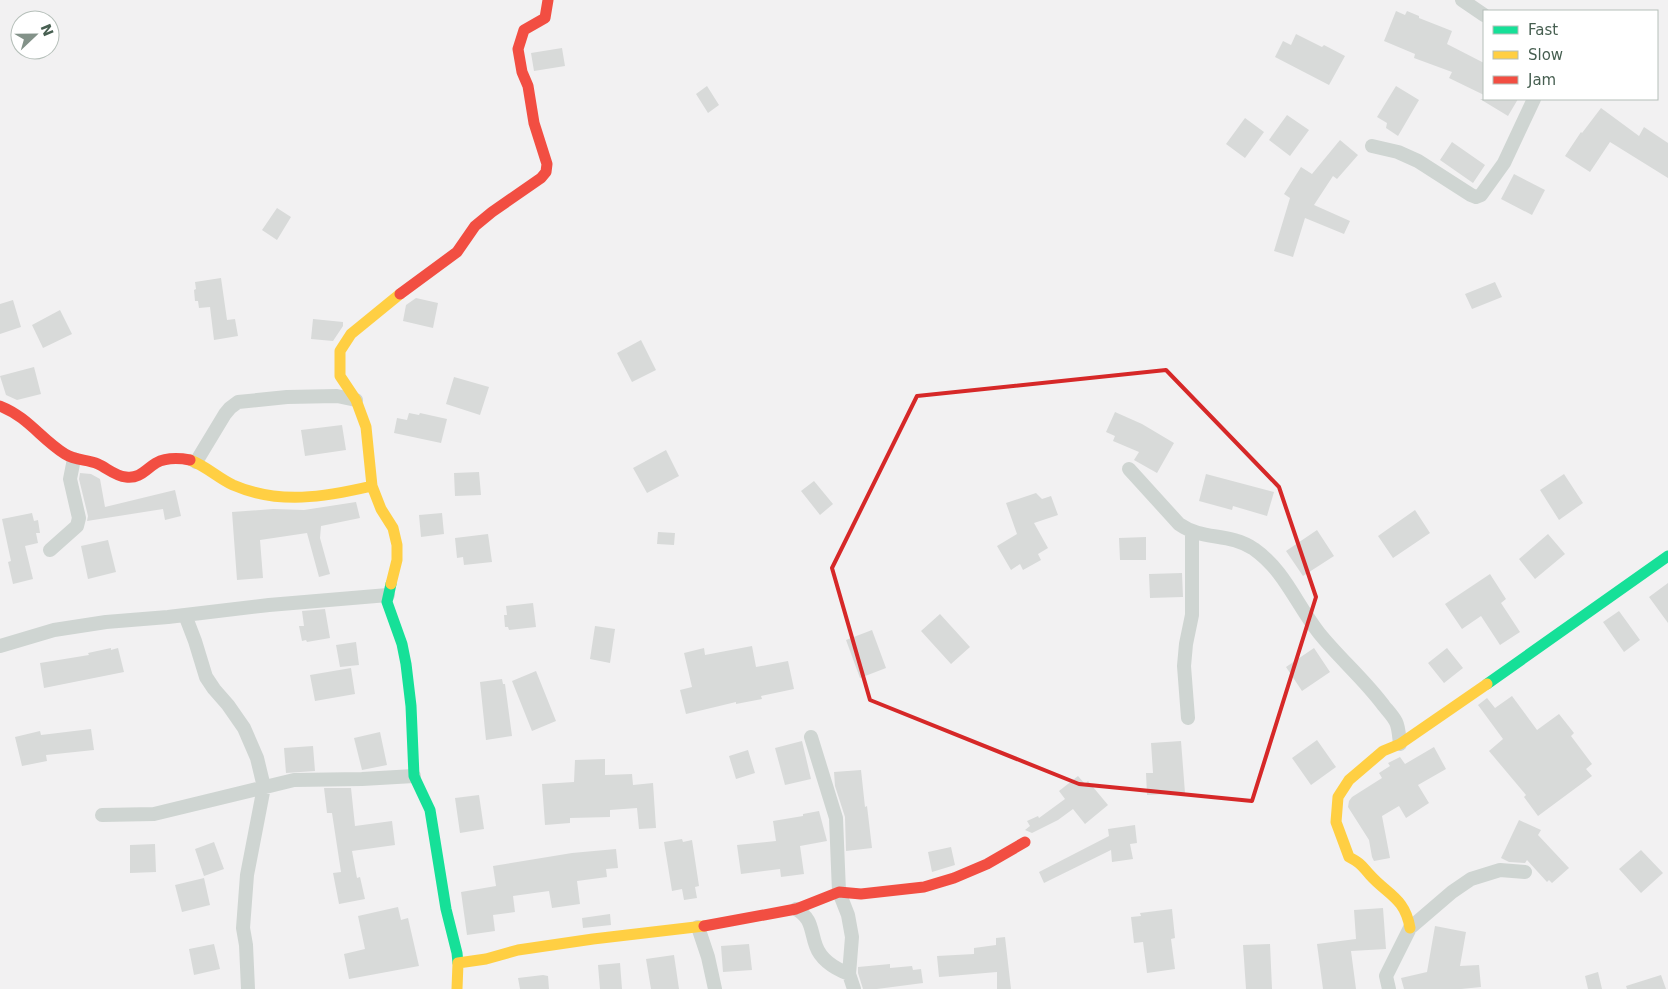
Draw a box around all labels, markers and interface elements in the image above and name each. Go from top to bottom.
north arrow [10,10,60,60]
legend [1483,10,1658,100]
text: Fast [1528,21,1558,39]
text: N [37,22,57,39]
text: Slow [1528,46,1563,64]
text: Jam [1527,71,1556,89]

